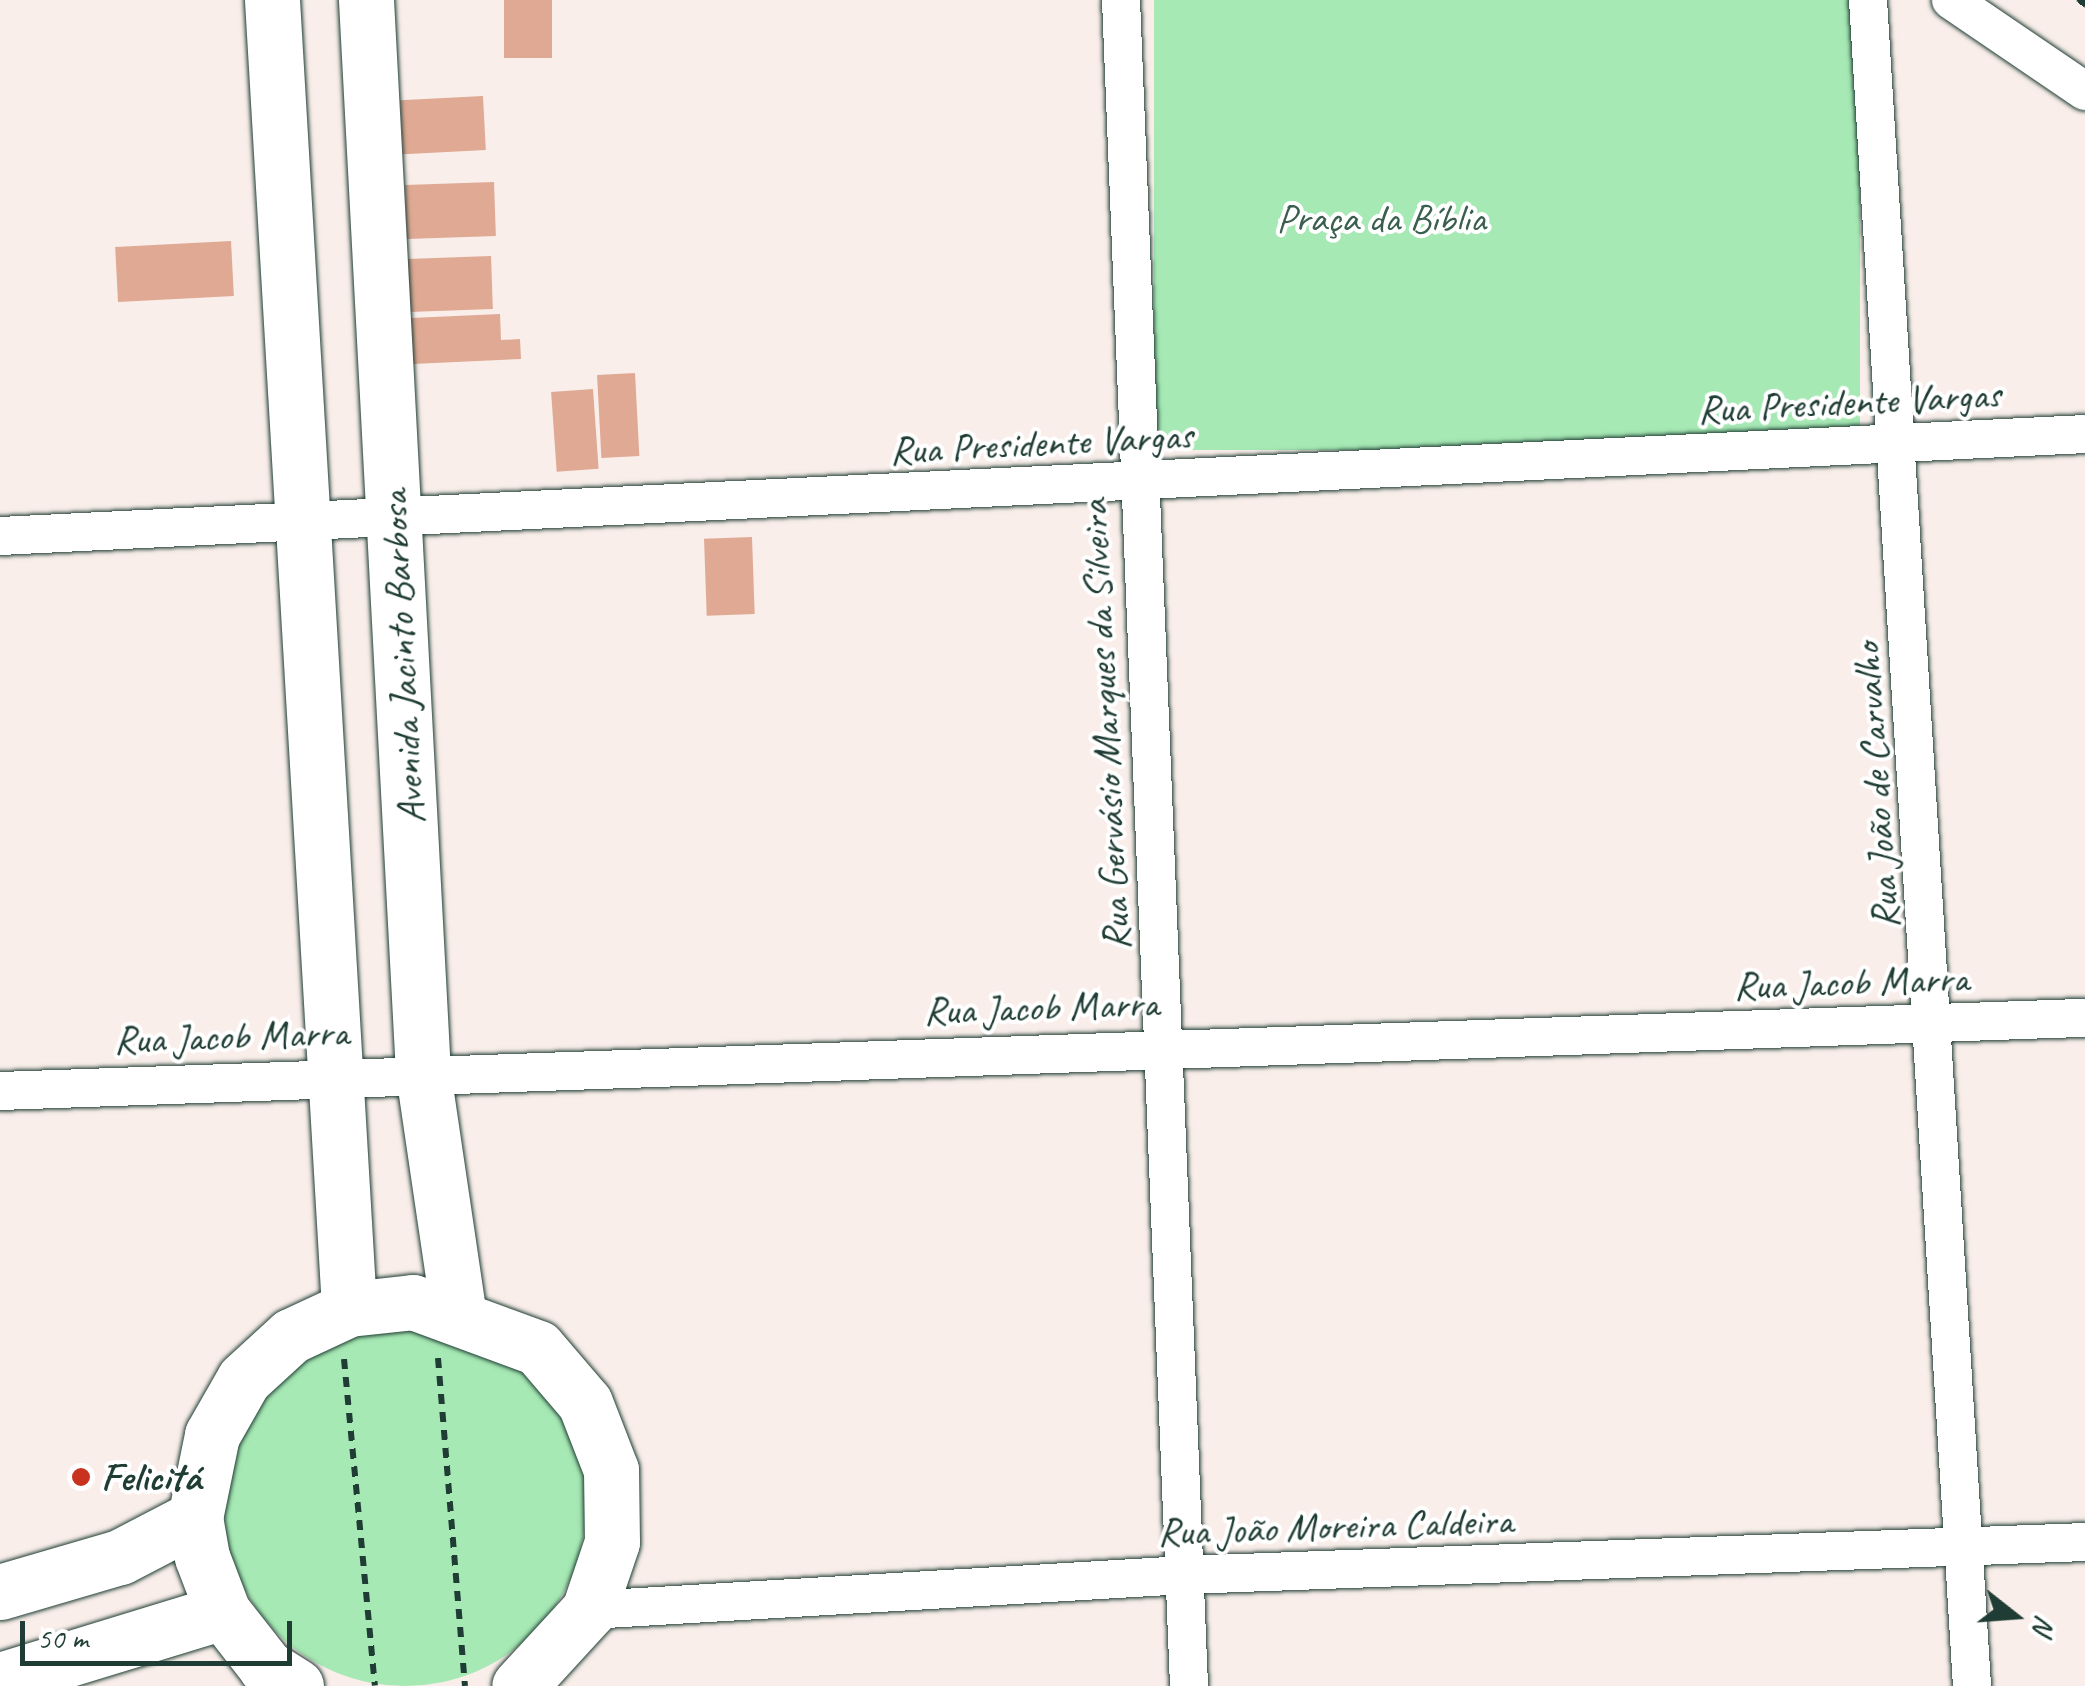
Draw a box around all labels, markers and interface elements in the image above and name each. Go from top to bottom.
park label: Praça da Bíblia [1276,194,1486,242]
street label: Rua Presidente Vargas [1696,370,2002,434]
street label: Rua Presidente Vargas [888,411,1194,475]
street label: Avenida Jacinto Barbosa [369,489,435,825]
street label: Rua Gervásio Marques da Silveira [1069,497,1141,953]
street label: Rua João de Carvalho [1842,642,1910,930]
street label: Rua Jacob Marra [1732,954,1970,1010]
street label: Rua Jacob Marra [922,979,1160,1035]
street label: Rua Jacob Marra [112,1008,350,1064]
place label: Felicitá [101,1453,201,1501]
marker: Felicitá [70,1466,92,1488]
street label: Rua João Moreira Caldeira [1155,1496,1515,1556]
north arrow [1965,1566,2065,1666]
scale bar [25,1601,298,1663]
text: N [2025,1612,2063,1638]
text: 50 m [37,1619,88,1657]

